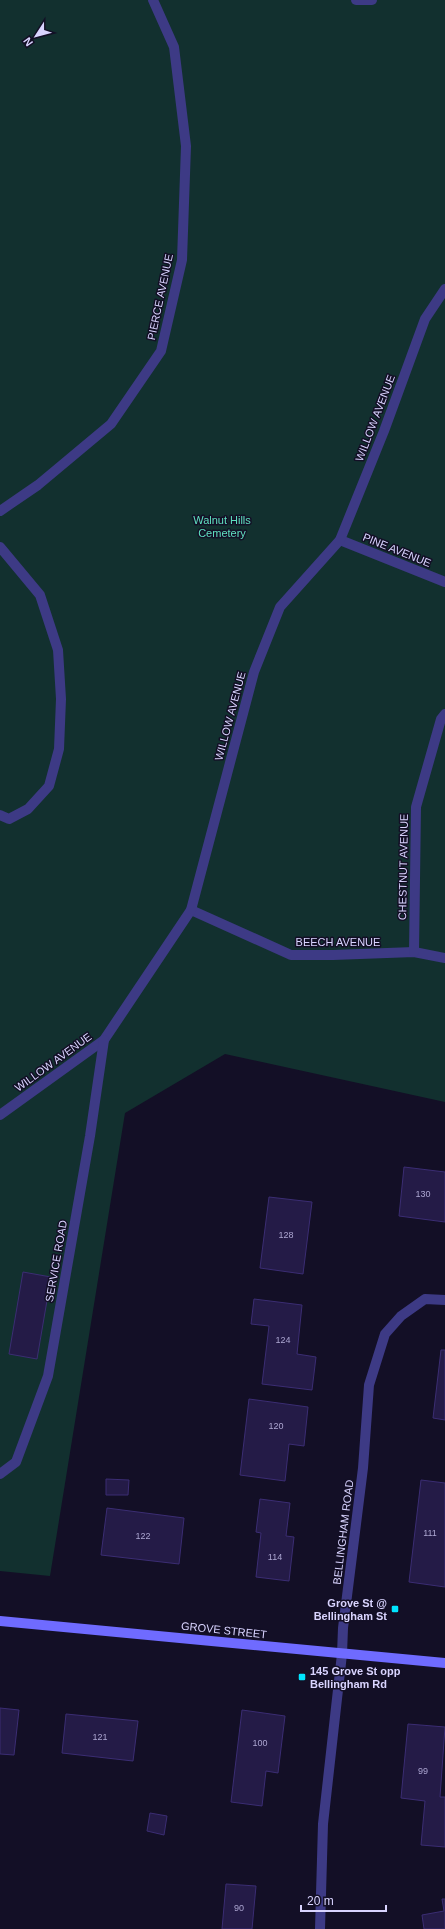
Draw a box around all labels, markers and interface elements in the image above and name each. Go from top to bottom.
north arrow [16,16,56,56]
text: N [21,35,35,49]
street label: PIERCE AVENUE [145,253,175,341]
street label: WILLOW AVENUE [353,373,397,463]
park label: Walnut Hills Cemetery [193,514,251,539]
street label: PINE AVENUE [361,531,433,569]
street label: WILLOW AVENUE [212,670,248,762]
street label: CHESTNUT AVENUE [396,814,410,920]
street label: BEECH AVENUE [296,936,380,948]
street label: WILLOW AVENUE [12,1030,94,1094]
house number: 130 [415,1189,431,1199]
street label: SERVICE ROAD [43,1219,69,1303]
house number: 128 [278,1230,294,1240]
house number: 124 [275,1335,291,1345]
house number: 120 [268,1421,284,1431]
street label: BELLINGHAM ROAD [331,1479,355,1585]
house number: 111 [423,1528,437,1538]
house number: 122 [135,1531,151,1541]
house number: 114 [268,1552,282,1562]
place label: Grove St @ Bellingham St [314,1597,387,1622]
marker: Grove St @ Bellingham St [390,1604,400,1614]
street label: GROVE STREET [181,1620,268,1641]
place label: 145 Grove St opp Bellingham Rd [310,1665,401,1690]
marker: 145 Grove St opp Bellingham Rd [297,1672,307,1682]
house number: 121 [92,1732,108,1742]
house number: 100 [252,1738,268,1748]
house number: 99 [418,1766,428,1776]
scale bar [301,1887,386,1913]
text: 20 m [307,1894,334,1908]
house number: 90 [234,1903,244,1913]

